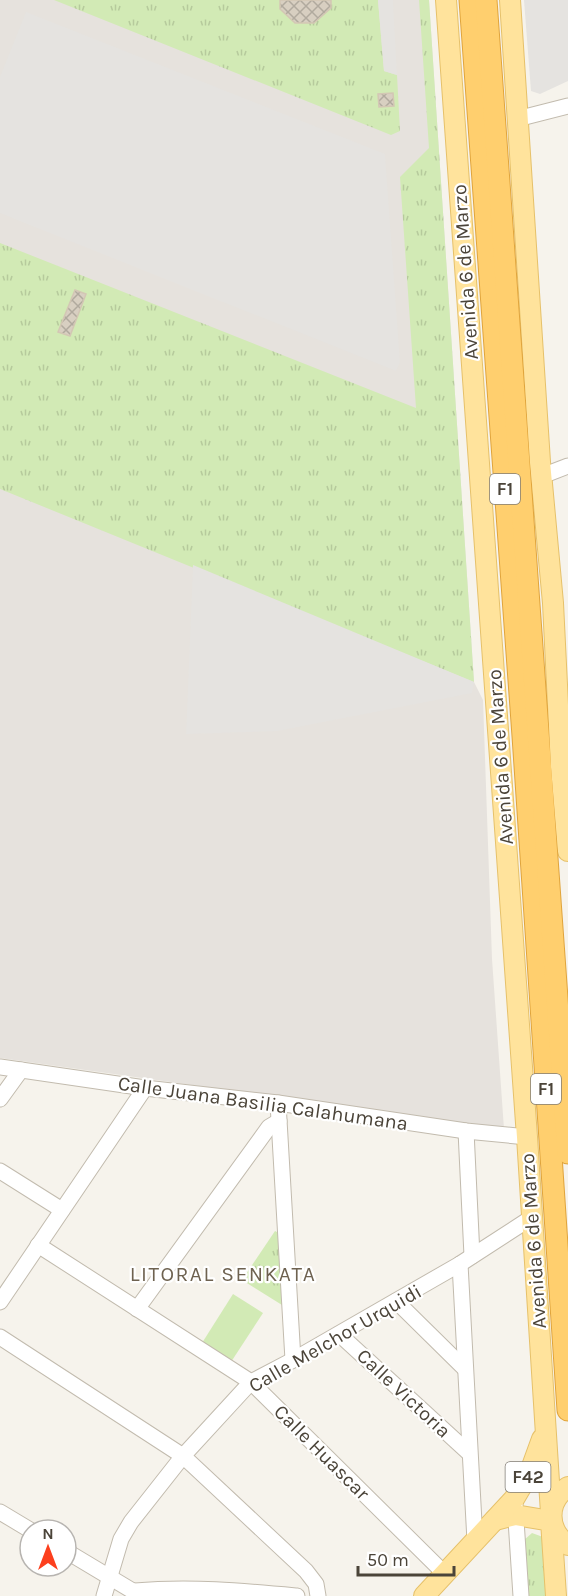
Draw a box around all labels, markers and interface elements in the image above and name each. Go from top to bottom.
street label: Avenida 6 de Marzo [448,184,483,360]
road number: F1 [490,474,520,504]
street label: Avenida 6 de Marzo [483,669,518,845]
street label: Calle Juana Basilia Calahumana [116,1072,409,1135]
road number: F1 [531,1074,561,1104]
street label: Avenida 6 de Marzo [516,1153,551,1329]
district label: LITORAL SENKATA [130,1262,316,1286]
street label: Calle Melchor Urquidi [245,1280,426,1397]
street label: Calle Victoria [352,1344,455,1443]
street label: Calle Huascar [269,1400,375,1505]
road number: F42 [506,1462,550,1492]
north arrow [18,1518,78,1578]
text: N [42,1524,54,1543]
scale bar [358,1539,454,1577]
text: 50 m [367,1549,409,1571]

